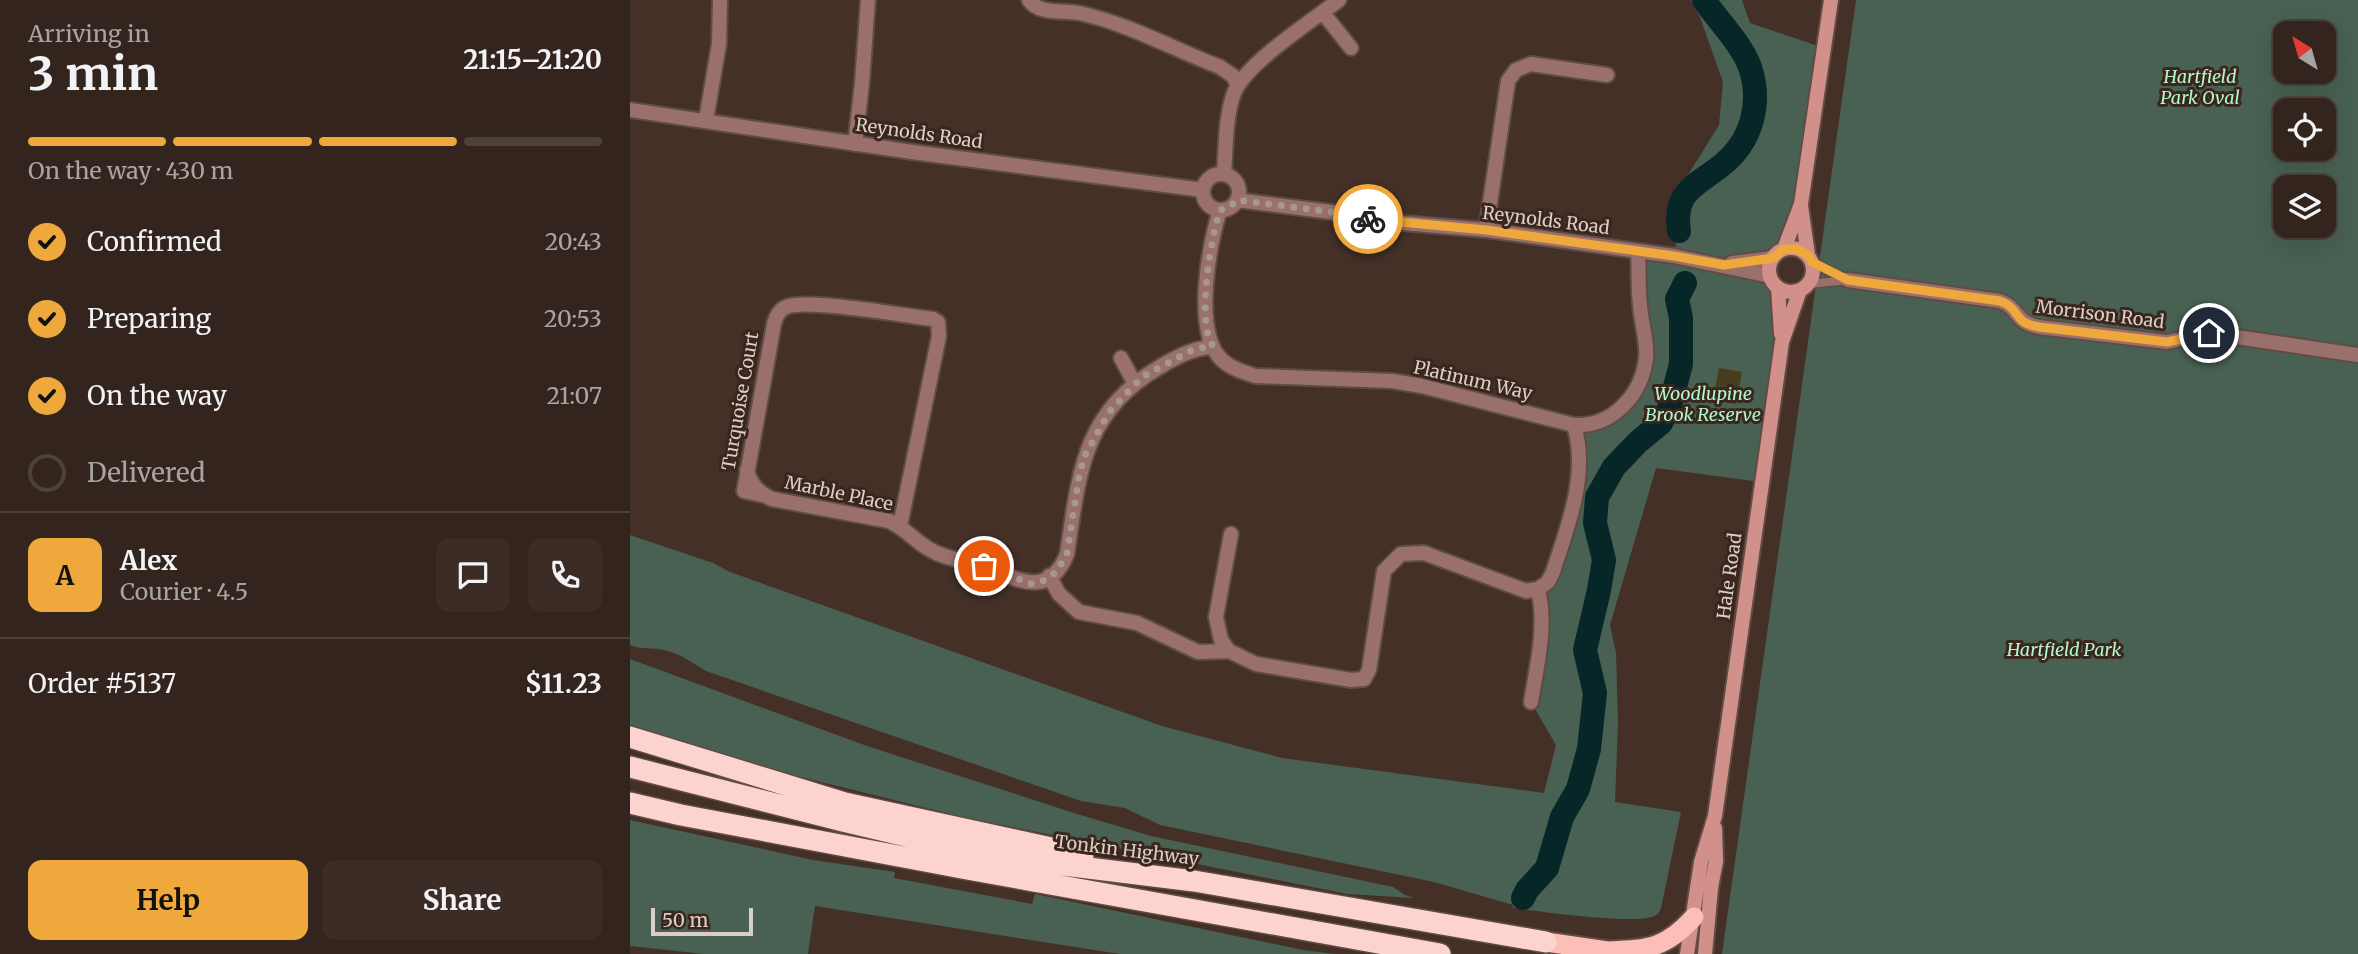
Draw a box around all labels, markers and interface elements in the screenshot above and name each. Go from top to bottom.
text: Arriving in [28,19,150,48]
north arrow [2273,21,2336,84]
map controls [2273,21,2336,238]
text: 21:15–21:20 [463,43,602,76]
text: 3 min [28,45,158,103]
park label: Hartfield Park Oval [2160,65,2240,109]
button: locate [2273,98,2336,161]
street label: Reynolds Road [854,113,984,153]
text: On the way · 430 m [28,156,233,185]
button: layers [2273,175,2336,238]
courier [1333,184,1403,254]
icon: bike [1349,200,1387,238]
street label: Reynolds Road [1481,201,1611,239]
icon: check [28,223,66,261]
text: Confirmed [87,225,222,258]
text: 20:43 [545,227,602,256]
street label: Morrison Road [2034,295,2166,333]
icon: check [28,300,66,338]
text: Preparing [87,302,211,335]
pin [2179,303,2239,363]
text: 20:53 [544,304,602,333]
icon: home [2190,314,2228,352]
street label: Turquoise Court [717,330,763,472]
street label: Platinum Way [1411,355,1535,405]
icon: check [28,377,66,415]
text: On the way [87,379,227,412]
text: 21:07 [546,381,602,410]
park label: Woodlupine Brook Reserve [1645,382,1761,426]
text: Delivered [87,456,206,489]
street label: Marble Place [783,470,895,516]
street label: Hale Road [1712,531,1746,621]
pin [954,536,1014,596]
button: chat [436,538,510,612]
button: phone [528,538,602,612]
text: Alex [120,544,177,577]
icon: bag [965,547,1003,585]
text: A [56,559,74,592]
text: Courier · 4.5 [120,577,248,606]
park label: Hartfield Park [2006,638,2121,661]
text: Order #5137 [28,667,176,700]
text: $11.23 [525,667,602,700]
street label: Tonkin Highway [1054,830,1201,870]
button: Help [28,860,308,940]
button: Share [322,860,602,940]
scale bar [651,905,752,937]
text: 50 m [662,908,708,932]

